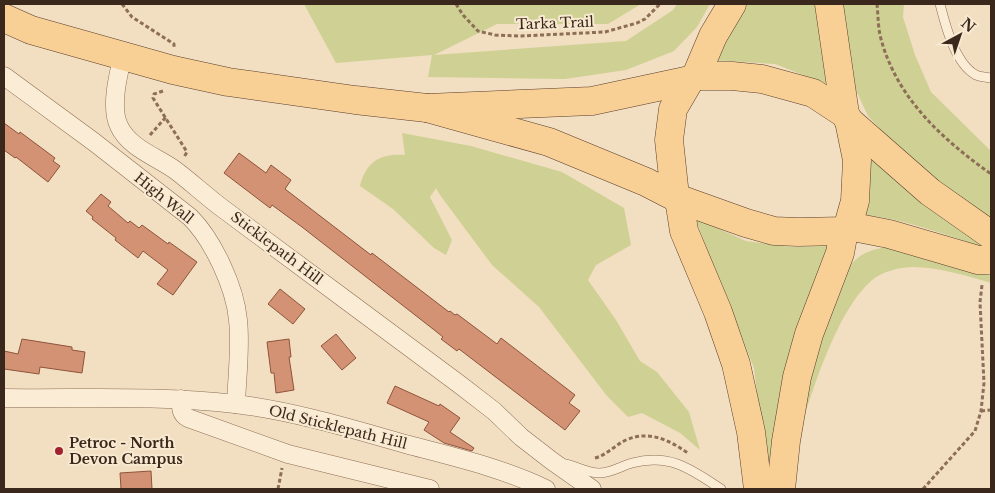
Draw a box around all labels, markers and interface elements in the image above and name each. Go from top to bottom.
north arrow [935,10,985,60]
street label: Tarka Trail [516,13,595,33]
text: N [958,14,979,36]
street label: High Wall [131,169,198,228]
street label: Sticklepath Hill [227,207,327,289]
street label: Old Sticklepath Hill [267,401,409,453]
place label: Petroc - North Devon Campus [69,434,183,468]
marker: Petroc - North Devon Campus [53,445,65,457]

